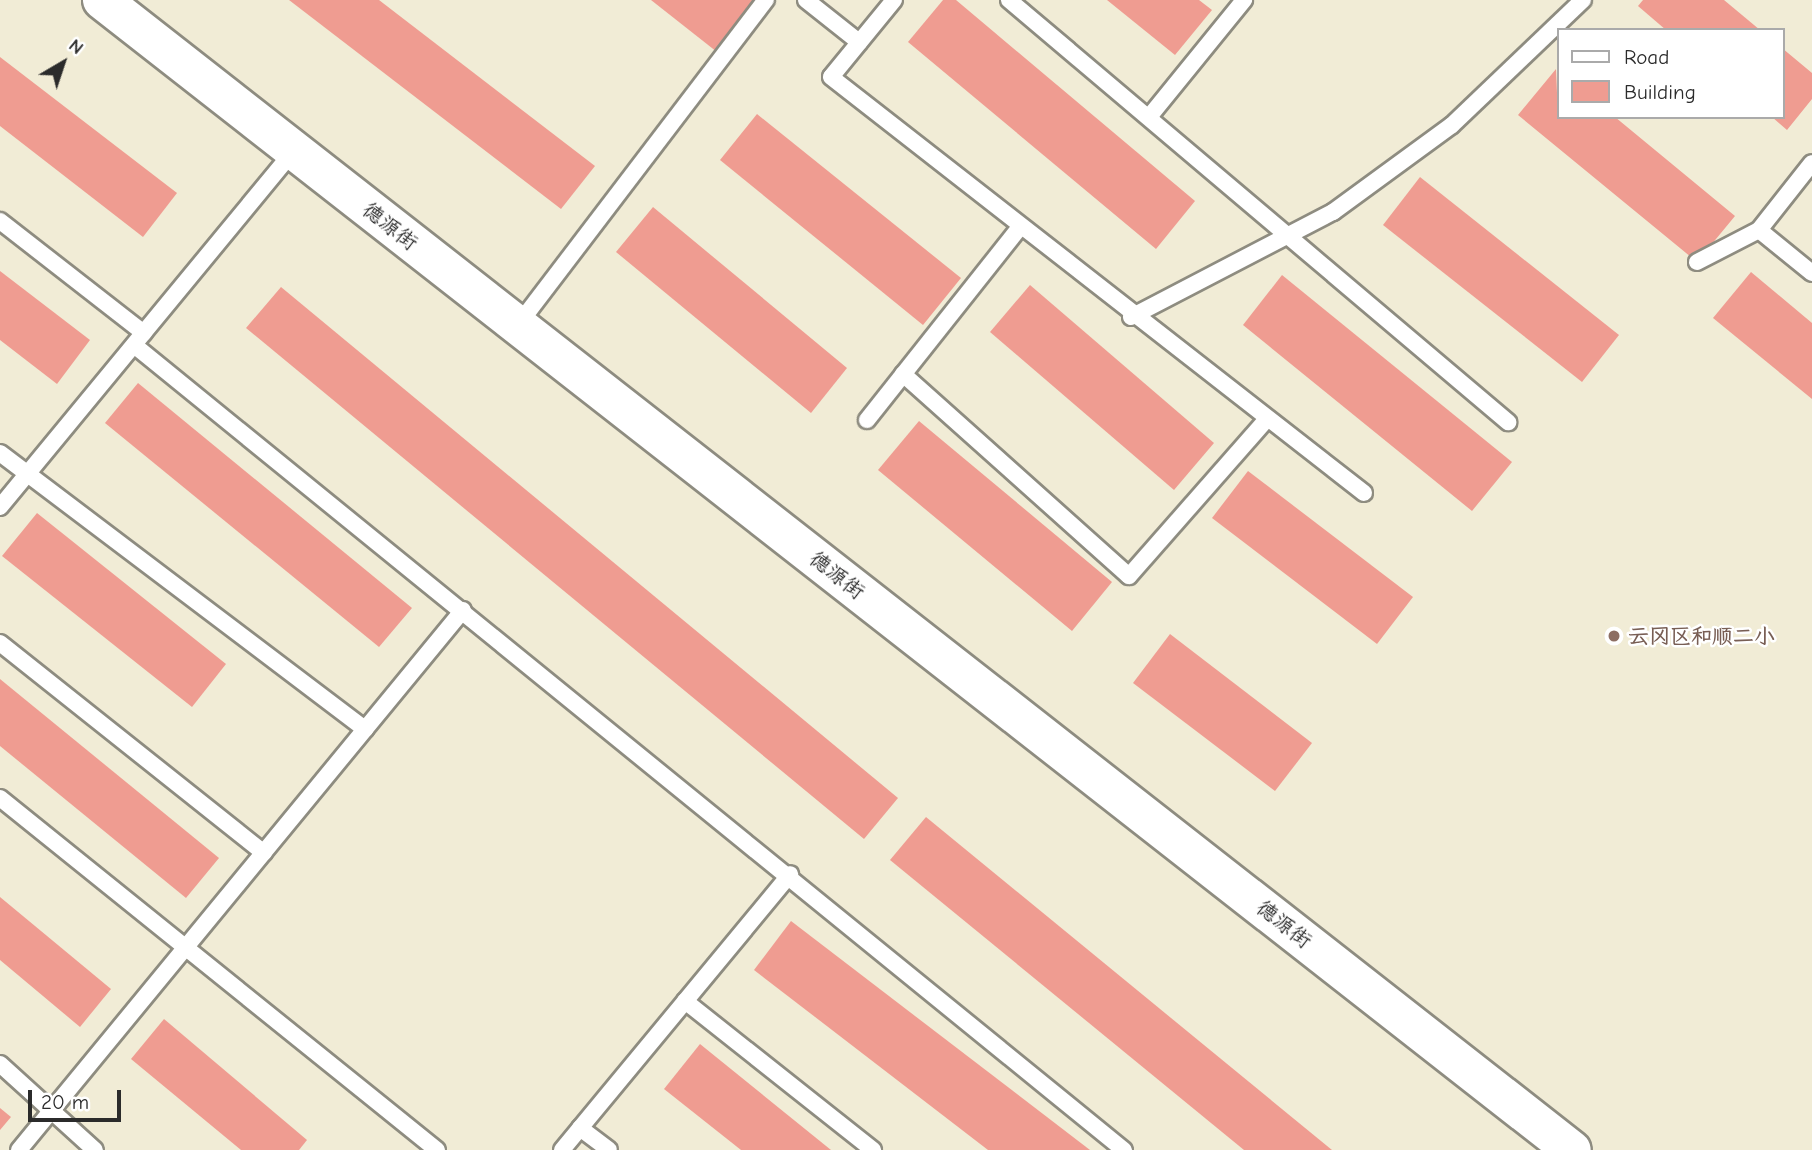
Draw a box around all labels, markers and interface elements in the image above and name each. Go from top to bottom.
north arrow [28,28,98,98]
legend [1556,28,1784,119]
text: N [64,34,88,59]
text: Road [1624,45,1669,69]
text: Building [1624,80,1696,104]
street label: 德源街 [357,197,423,255]
street label: 德源街 [804,546,870,604]
place label: 云冈区和顺二小 [1628,623,1775,649]
marker: 云冈区和顺二小 [1606,628,1622,644]
street label: 德源街 [1251,895,1317,953]
scale bar [32,1076,124,1120]
text: 20 m [41,1090,89,1114]

